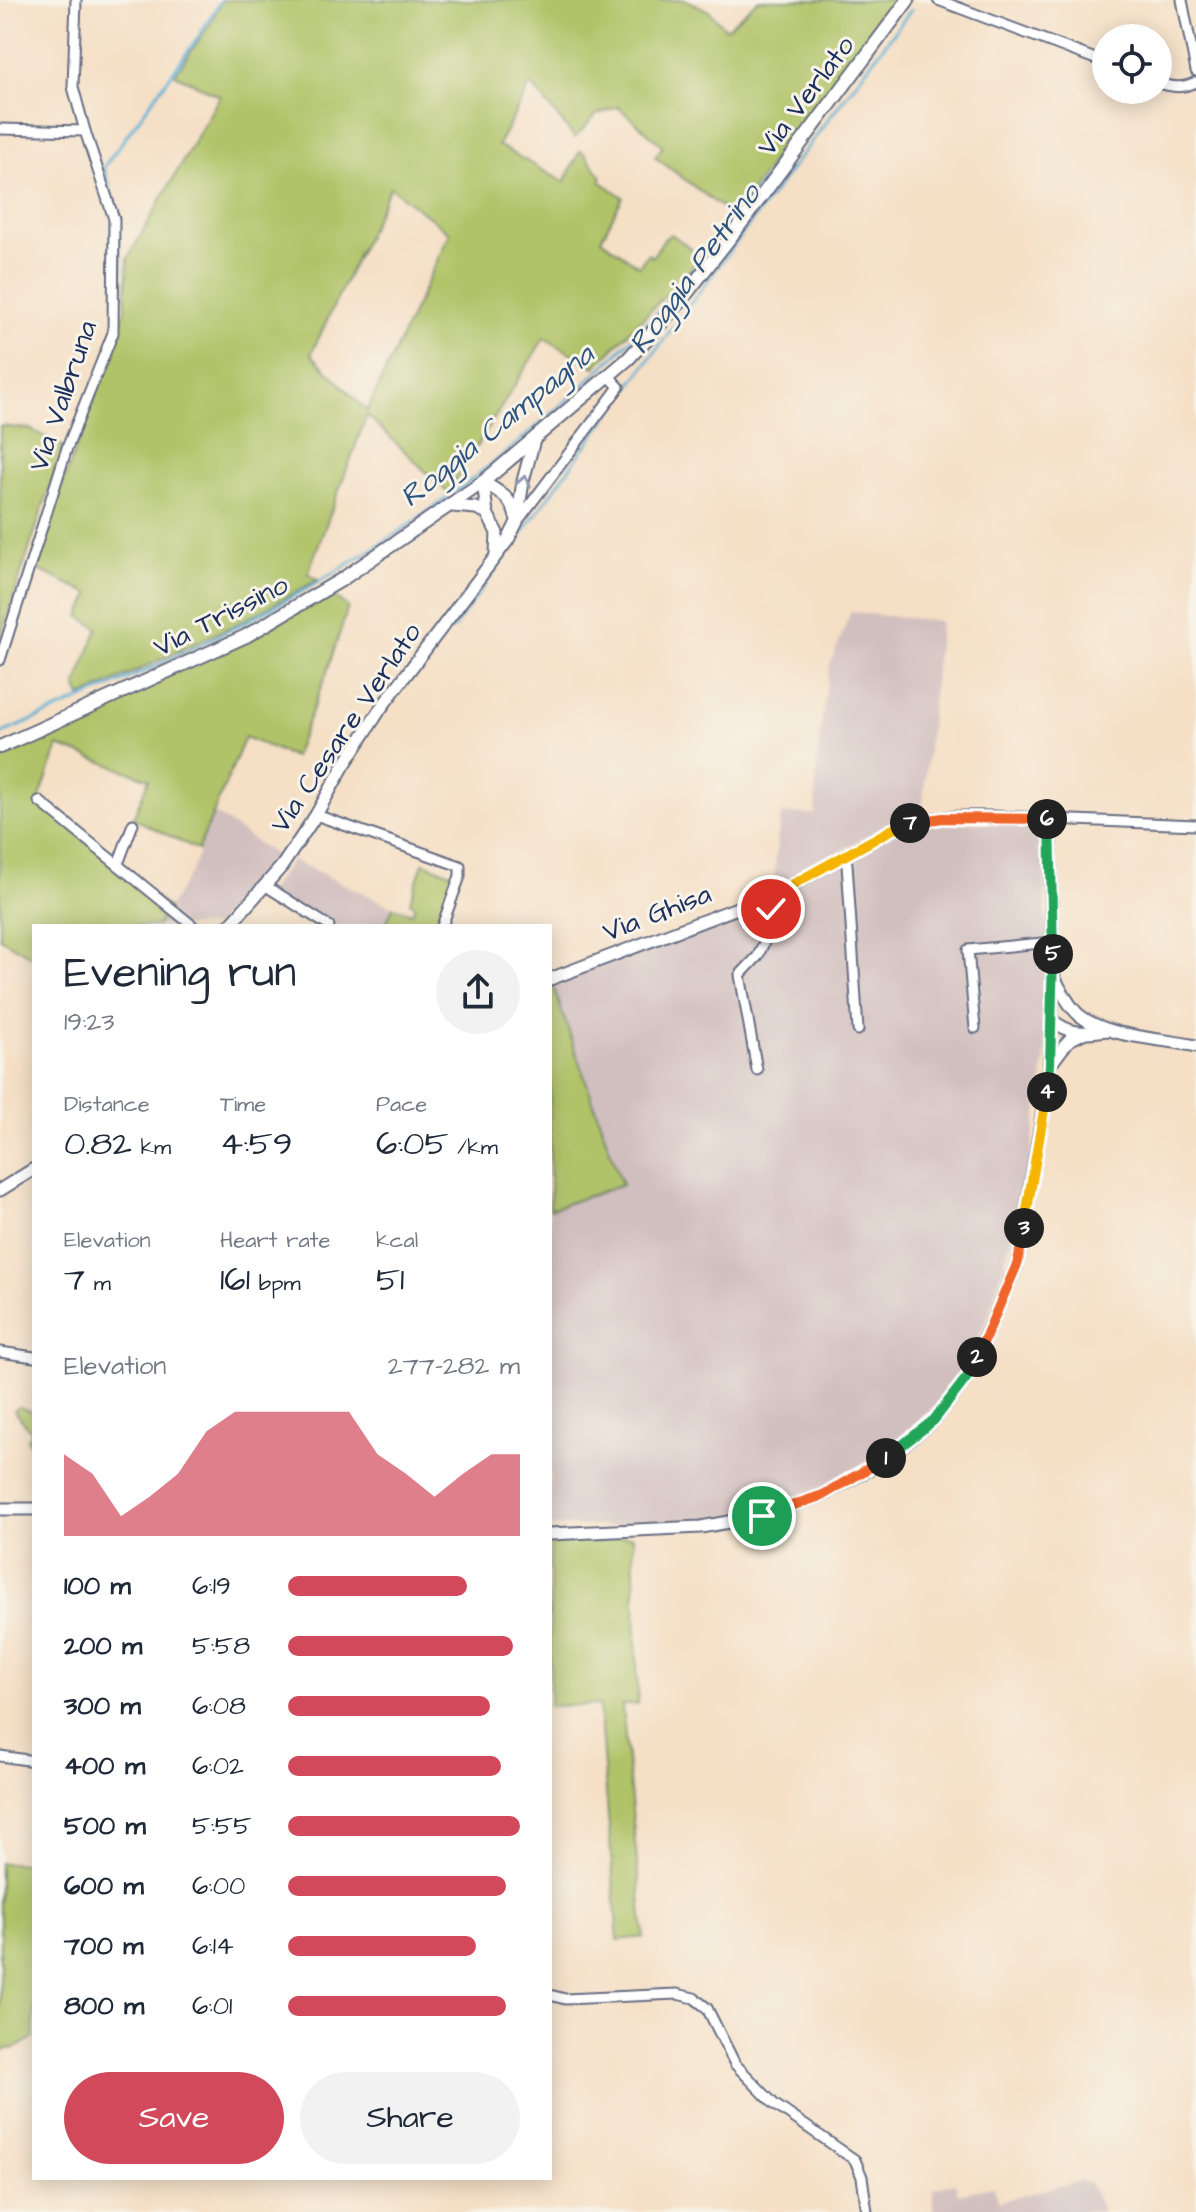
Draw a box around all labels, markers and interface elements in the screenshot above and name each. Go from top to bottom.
map controls [1092,24,1172,104]
button: locate [1092,24,1172,104]
street label: Via Verlato [748,28,864,164]
water label: Roggia Petrino [619,173,773,363]
street label: Via Valbruna [19,315,107,477]
water label: Roggia Campagna [391,334,605,518]
one-way arrow [515,474,532,488]
street label: Via Trissino [147,565,295,667]
street label: Via Cesare Verlato [261,615,431,841]
pin: 6 [1027,799,1067,839]
pin: 7 [890,803,930,843]
text: 6 [1040,803,1054,834]
text: 7 [903,807,917,838]
street label: Via Ghisa [597,875,717,951]
pin [737,875,805,943]
icon: check [749,887,793,931]
pin: 5 [1033,934,1073,974]
text: 5 [1045,938,1061,969]
text: Evening run [64,943,296,1004]
button: share [436,950,520,1034]
text: 19:23 [64,1004,115,1040]
pin: 4 [1027,1072,1067,1112]
text: 4 [1040,1076,1054,1107]
text: Distance [64,1089,150,1120]
text: Time [220,1089,266,1120]
text: Pace [376,1089,427,1120]
text: 0.82 [64,1120,132,1168]
text: 4:59 [220,1120,292,1168]
text: 6:05 [376,1120,449,1168]
text: km [132,1132,171,1163]
text: /km [449,1132,498,1163]
pin: 3 [1004,1208,1044,1248]
text: 3 [1018,1212,1030,1243]
text: Elevation [64,1225,151,1256]
text: Heart rate [220,1225,330,1256]
text: kcal [376,1225,418,1256]
text: 7 [64,1256,85,1304]
text: 161 [220,1256,250,1304]
text: 51 [376,1256,404,1304]
text: m [85,1268,111,1299]
text: bpm [250,1268,301,1299]
pin: 2 [957,1337,997,1377]
text: 2 [971,1341,983,1372]
text: Elevation [64,1348,166,1384]
text: 277–282 m [388,1348,520,1384]
pin: 1 [866,1438,906,1478]
text: 1 [885,1442,887,1473]
pin [728,1482,796,1550]
icon: arrive [740,1494,784,1538]
text: 100 m [64,1568,131,1604]
text: 6:19 [192,1568,231,1604]
text: 200 m [64,1628,142,1664]
text: 5:58 [192,1628,250,1664]
text: 300 m [64,1688,141,1724]
text: 6:08 [192,1688,246,1724]
text: 400 m [64,1748,145,1784]
text: 6:02 [192,1748,244,1784]
text: 500 m [64,1808,146,1844]
text: 5:55 [192,1808,252,1844]
text: 600 m [64,1868,144,1904]
text: 6:00 [192,1868,245,1904]
text: 700 m [64,1928,143,1964]
text: 6:14 [192,1928,234,1964]
text: 800 m [64,1988,144,2024]
text: 6:01 [192,1988,232,2024]
button: Save [64,2072,284,2164]
button: Share [300,2072,520,2164]

